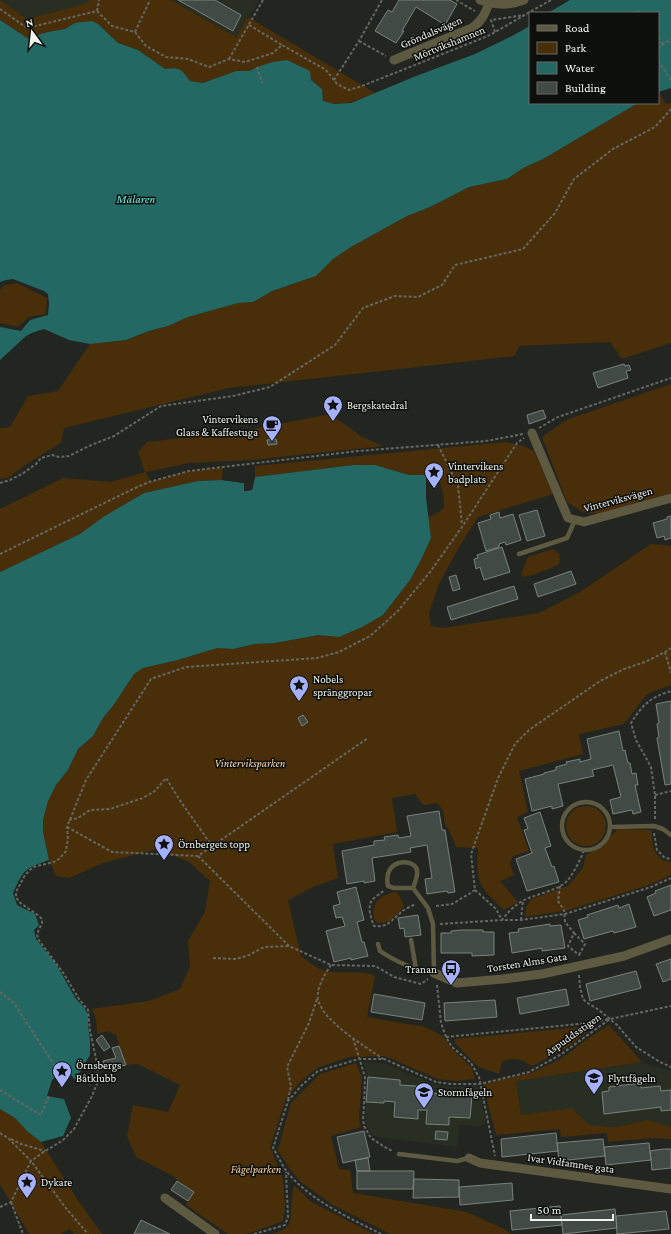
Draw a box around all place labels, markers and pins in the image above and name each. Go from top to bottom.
place icon: Bergskatedral [322,394,344,422]
place label: Bergskatedral [347,399,407,412]
place label: Vintervikens Glass & Kaffestuga [176,413,258,439]
cafe icon: Vintervikens Glass & Kaffestuga [261,414,283,442]
place label: Vintervikens badplats [448,460,503,486]
place icon: Vintervikens badplats [423,461,445,489]
place label: Nobels spränggropar [313,673,372,699]
place icon: Nobels spränggropar [288,674,310,702]
place icon: Örnbergets topp [153,833,175,861]
place label: Örnbergets topp [178,838,250,851]
bus stop icon: Tranan [440,958,462,986]
place label: Tranan [405,963,437,975]
place label: Örnsbergs Båtklubb [76,1059,121,1084]
place icon: Örnsbergs Båtklubb [51,1060,73,1088]
school or university icon: Flyttfågeln [583,1067,605,1095]
place label: Flyttfågeln [608,1072,656,1085]
school or university icon: Stormfågeln [413,1081,435,1109]
place label: Stormfågeln [438,1086,492,1099]
place icon: Dykare [16,1171,38,1199]
place label: Dykare [41,1176,72,1189]

